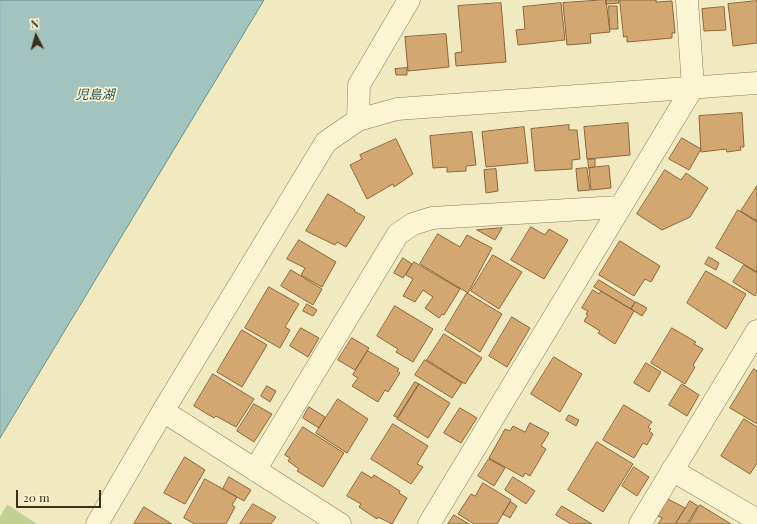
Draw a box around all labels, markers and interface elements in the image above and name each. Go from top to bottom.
north arrow [16,16,56,56]
text: N [30,16,39,31]
water label: 児島湖 [76,87,114,103]
scale bar [18,482,103,508]
text: 20 m [23,489,50,505]

